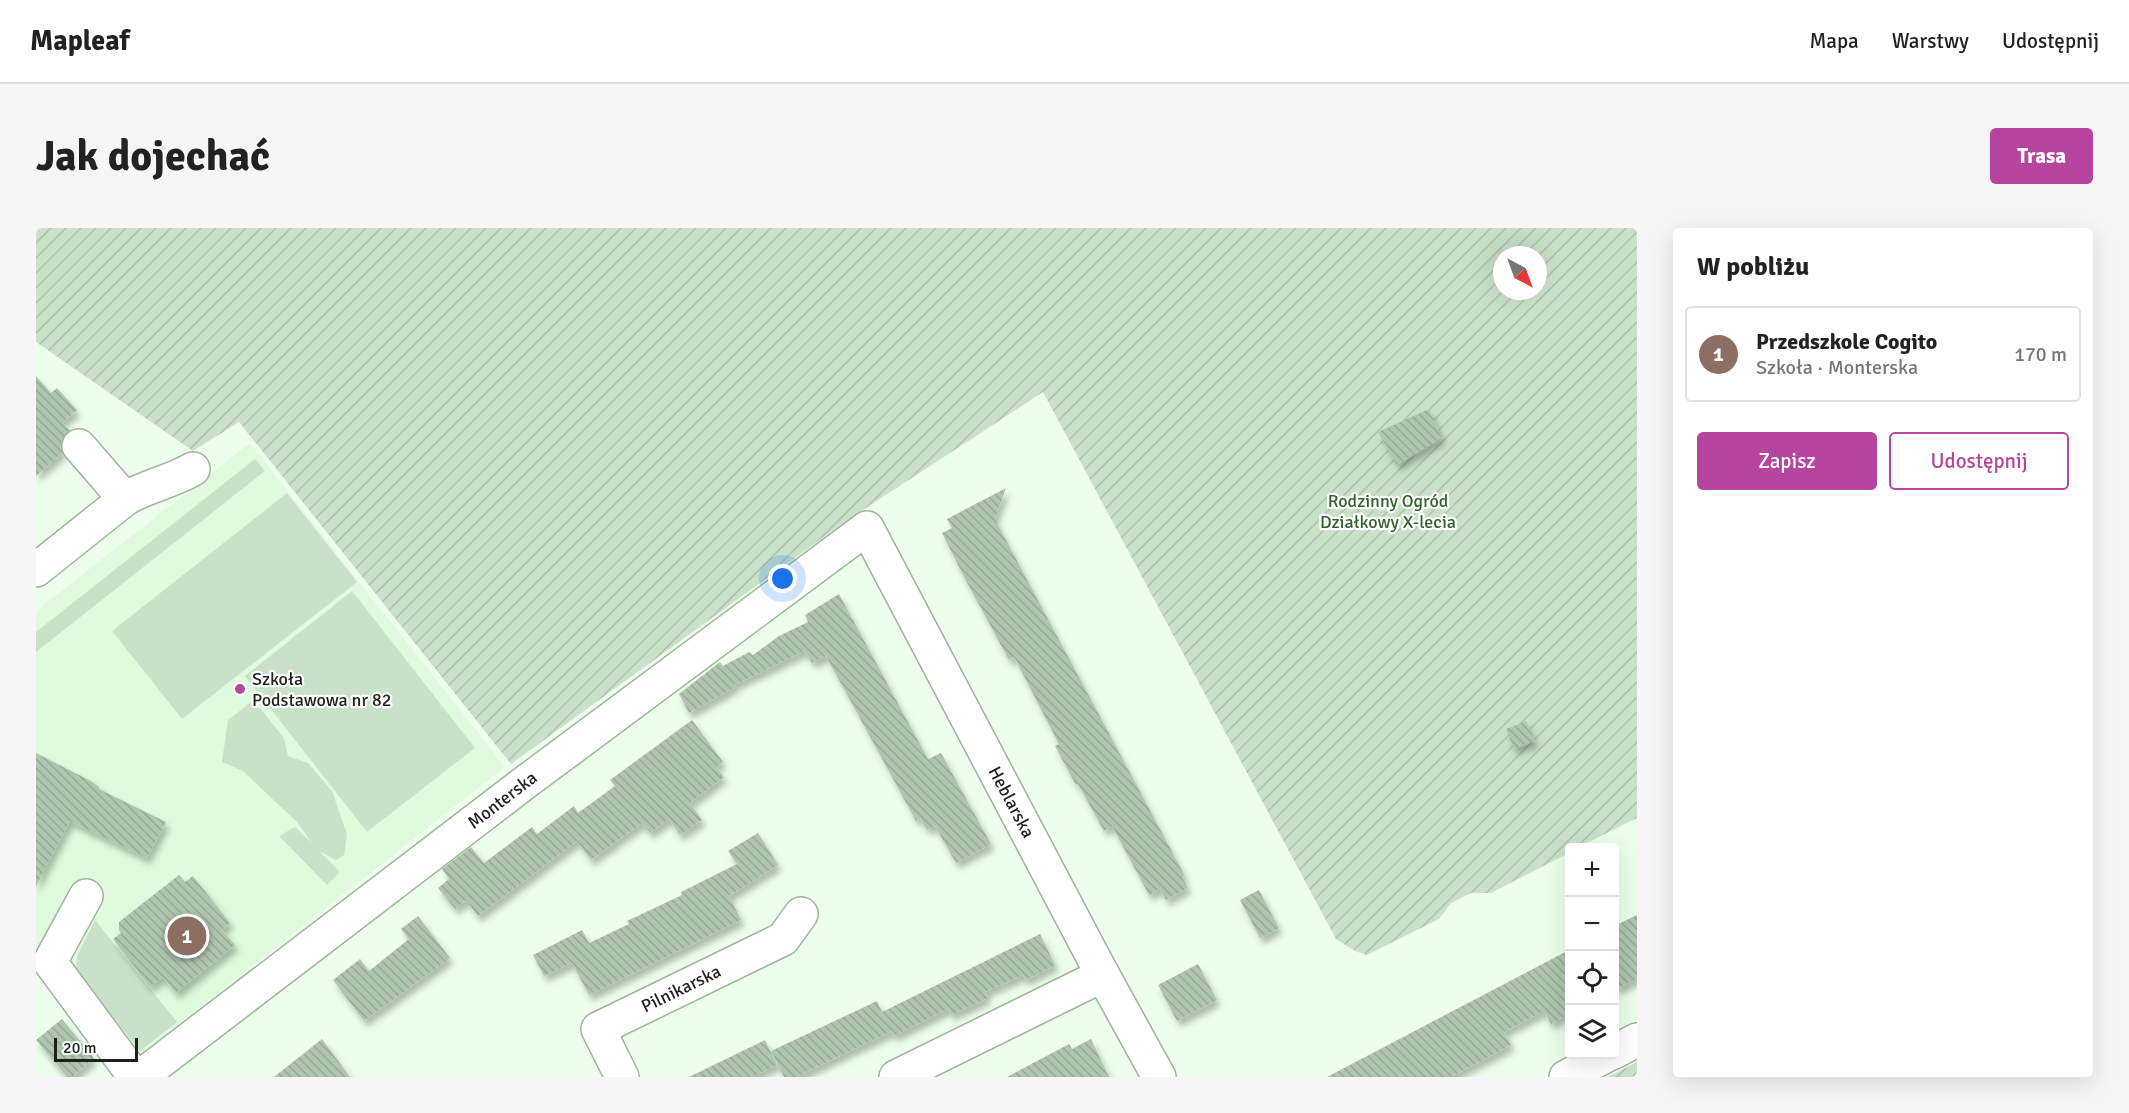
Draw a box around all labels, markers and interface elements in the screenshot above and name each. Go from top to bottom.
text: Mapleaf [30,24,130,58]
text: Mapa [1809,28,1859,54]
text: Warstwy [1892,28,1969,54]
text: Udostępnij [2002,28,2099,54]
button: Trasa [1990,128,2093,184]
text: Jak dojechać [36,131,270,182]
north arrow [1493,246,1547,300]
text: W pobliżu [1697,251,1809,283]
text: Przedszkole Cogito [1756,328,1937,355]
text: 1 [1713,342,1724,367]
text: 170 m [2014,342,2067,367]
text: Szkoła · Monterska [1756,355,1918,380]
button: Zapisz [1697,432,1877,490]
button: Udostępnij [1889,432,2069,490]
park label: Rodzinny Ogród Działkowy X-lecia [1320,490,1456,533]
your location [768,564,797,593]
place label: Szkoła Podstawowa nr 82 [252,668,391,711]
marker: Szkoła Podstawowa nr 82 [233,682,247,696]
street label: Heblarska [984,763,1039,842]
street label: Monterska [463,766,541,833]
map controls [1565,843,1619,1059]
button: + [1565,843,1619,897]
button: − [1565,897,1619,951]
pin: 1 [168,914,206,958]
button: locate [1565,951,1619,1005]
street label: Pilnikarska [638,960,725,1017]
button: layers [1565,1005,1619,1059]
scale bar [54,1035,138,1062]
text: 20 m [63,1038,97,1058]

